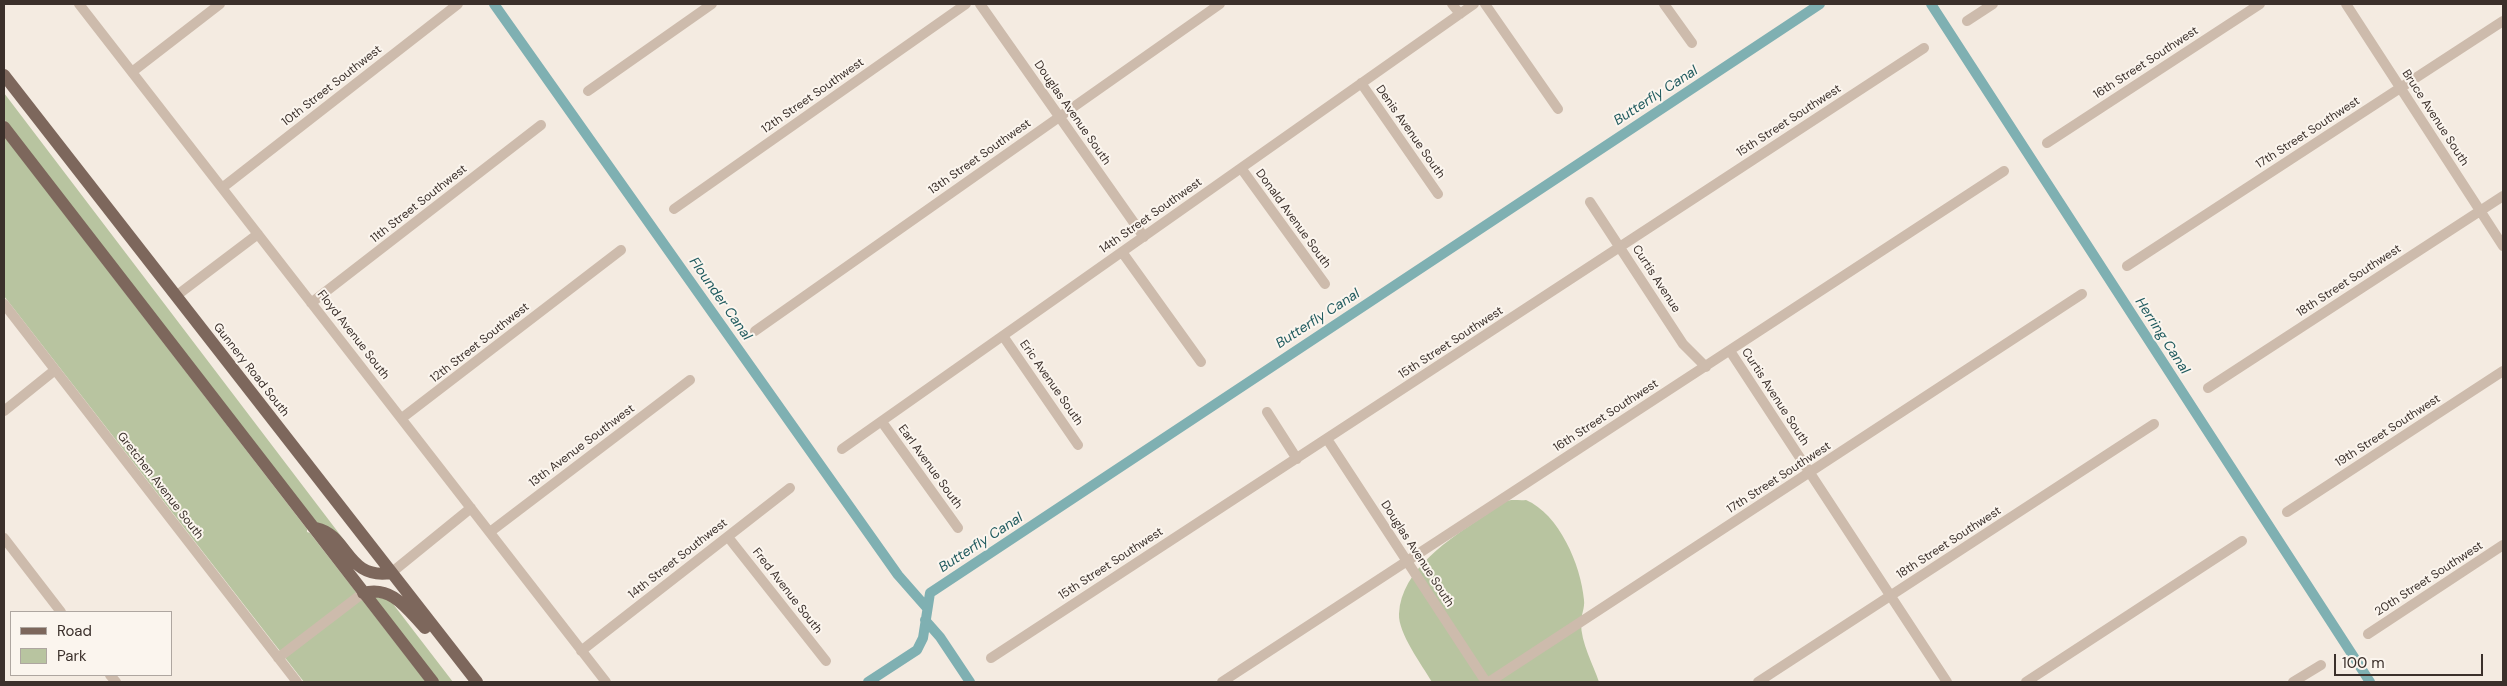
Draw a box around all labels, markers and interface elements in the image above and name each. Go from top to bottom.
street label: 16th Street Southwest [2091,24,2201,102]
street label: 10th Street Southwest [279,43,385,129]
street label: 12th Street Southwest [759,55,867,137]
street label: Douglas Avenue South [1031,58,1113,168]
water label: Butterfly Canal [1611,63,1701,129]
street label: Bruce Avenue South [2398,67,2472,169]
street label: 15th Street Southwest [1734,82,1844,160]
street label: Denis Avenue South [1372,83,1448,181]
street label: 17th Street Southwest [2253,94,2363,172]
street label: 13th Street Southwest [926,116,1034,198]
street label: 11th Street Southwest [368,162,470,246]
street label: Donald Avenue South [1252,167,1334,271]
street label: 14th Street Southwest [1097,175,1205,257]
street label: 18th Street Southwest [2294,242,2404,320]
street label: Curtis Avenue [1629,243,1683,315]
water label: Flounder Canal [685,254,755,344]
water label: Butterfly Canal [1273,286,1363,352]
street label: Floyd Avenue South [314,288,392,382]
water label: Herring Canal [2131,295,2193,377]
street label: 12th Street Southwest [428,300,532,386]
street label: 15th Street Southwest [1396,304,1506,382]
street label: Gunnery Road South [210,320,292,420]
street label: Eric Avenue South [1016,338,1086,428]
street label: Curtis Avenue South [1738,346,1812,448]
street label: 16th Street Southwest [1551,377,1661,455]
street label: 19th Street Southwest [2333,392,2443,470]
street label: 13th Avenue Southwest [526,402,638,490]
street label: Earl Avenue South [895,422,965,512]
street label: Gretchen Avenue South [114,430,206,542]
street label: 17th Street Southwest [1724,439,1834,517]
street label: Douglas Avenue South [1377,498,1457,610]
street label: 18th Street Southwest [1894,504,2004,582]
water label: Butterfly Canal [936,510,1026,576]
street label: 14th Street Southwest [626,516,730,602]
street label: 15th Street Southwest [1056,525,1166,603]
street label: 20th Street Southwest [2372,539,2486,619]
street label: Fred Avenue South [749,545,825,637]
legend [10,611,172,676]
text: Road [57,621,92,641]
scale bar [2337,644,2486,676]
text: Park [57,646,87,666]
text: 100 m [2342,653,2385,673]

